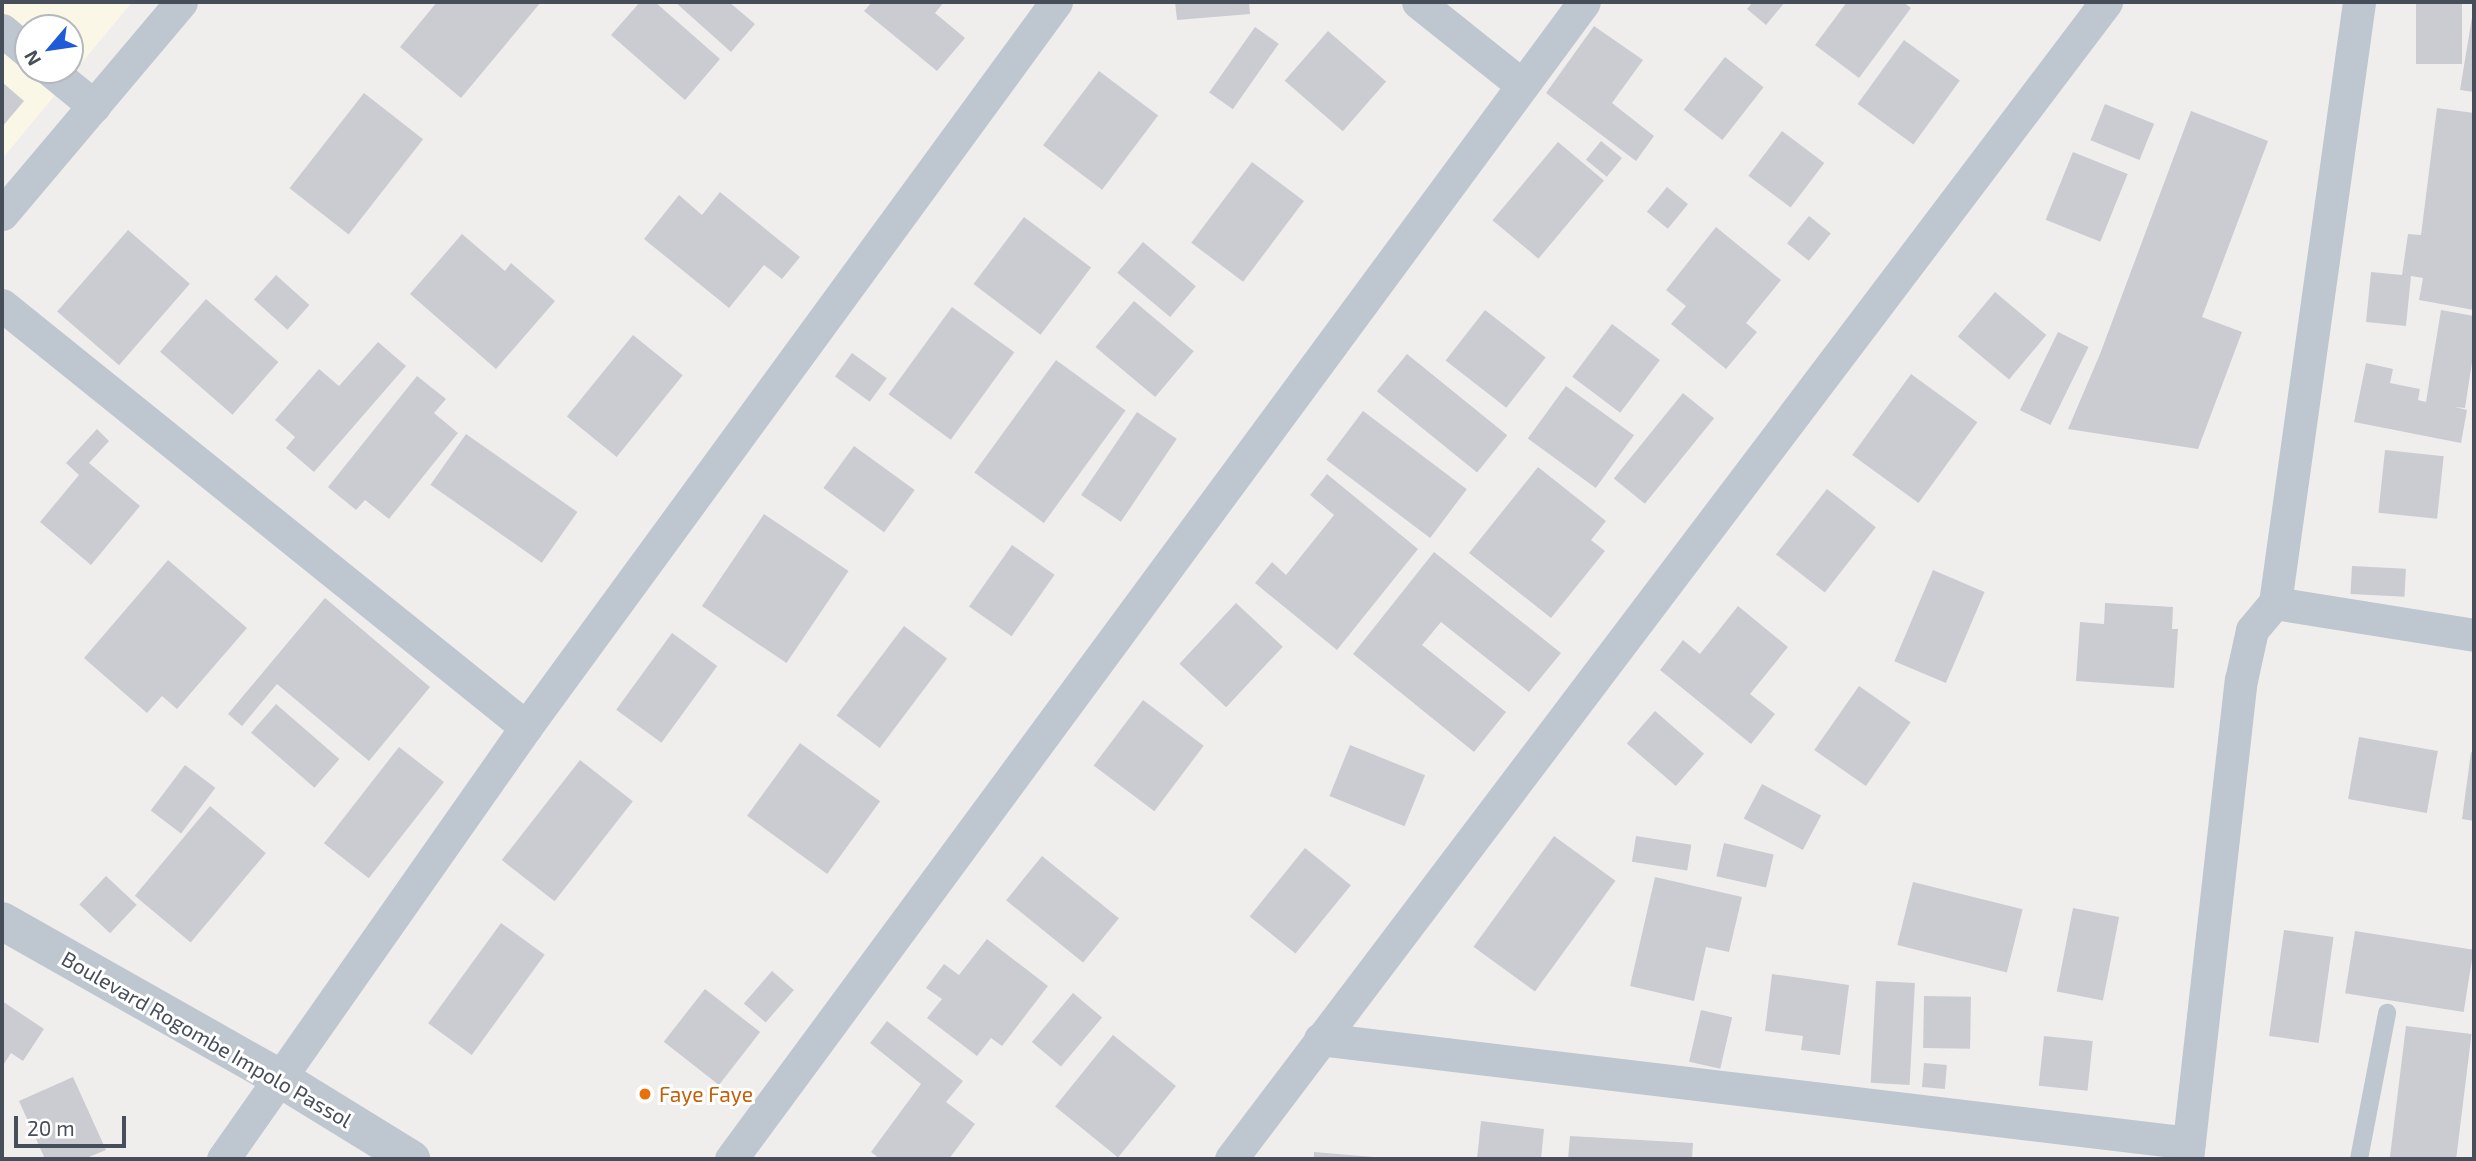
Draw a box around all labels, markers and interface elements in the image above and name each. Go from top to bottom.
north arrow [14,14,84,84]
text: N [19,47,45,70]
street label: Boulevard Rogombe Impolo Passol [57,945,357,1133]
place label: Faye Faye [659,1081,753,1107]
marker: Faye Faye [637,1086,653,1102]
scale bar [18,1102,130,1146]
text: 20 m [27,1115,75,1140]

